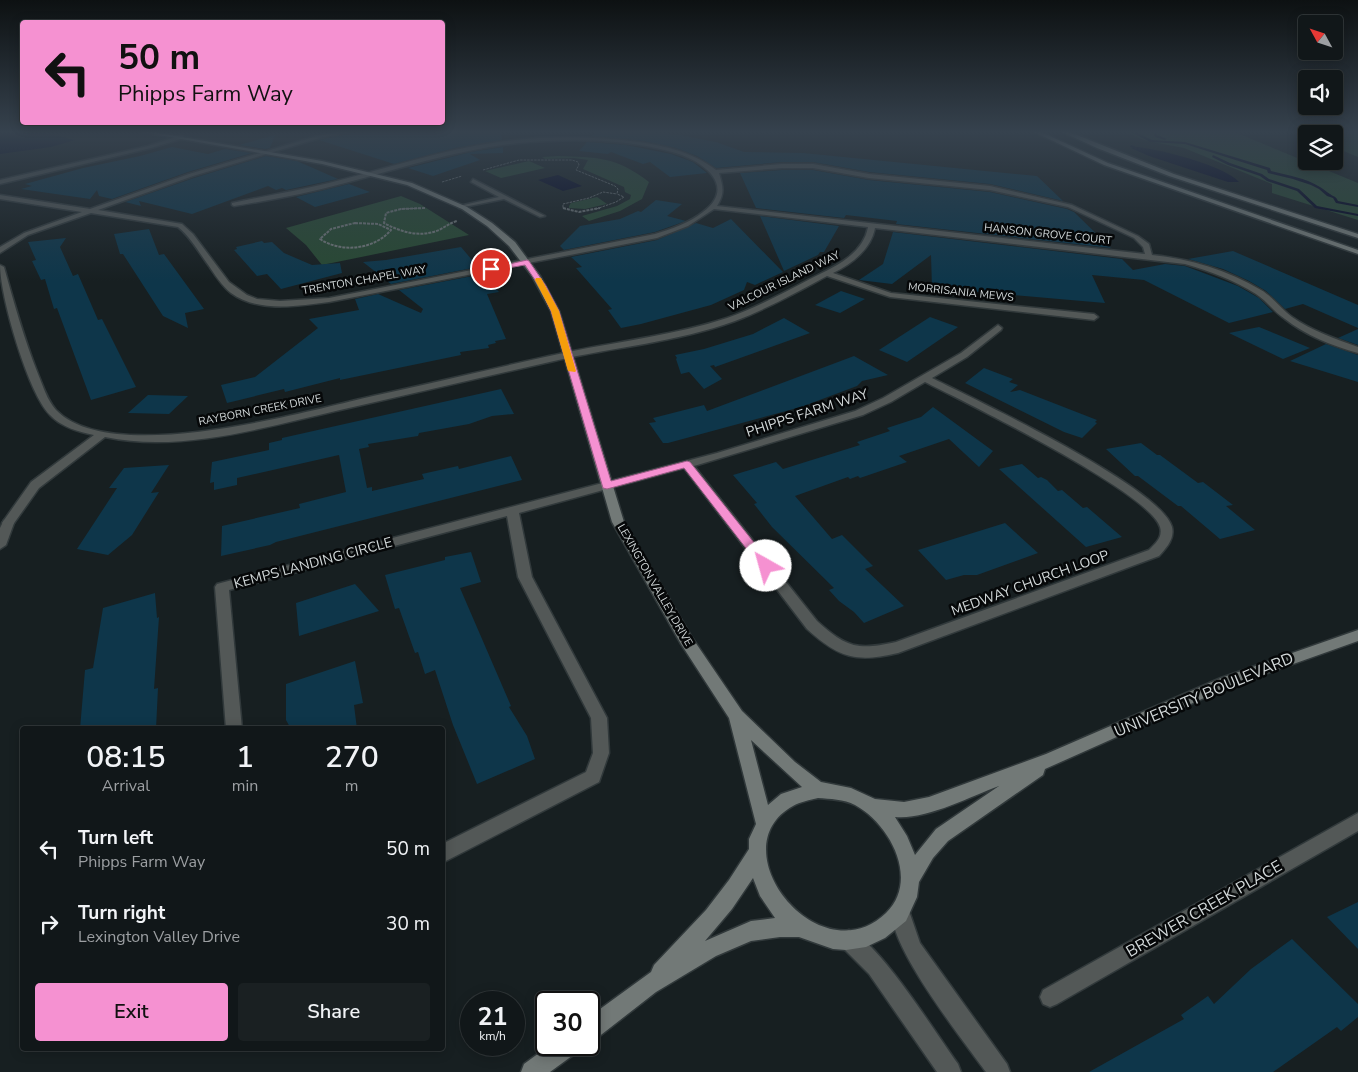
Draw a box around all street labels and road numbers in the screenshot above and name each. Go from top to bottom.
street label: HANSON GROVE COURT [983,220,1113,248]
street label: VALCOUR ISLAND WAY [725,247,843,315]
street label: TRENTON CHAPEL WAY [301,262,427,298]
street label: MORRISANIA MEWS [907,279,1015,305]
street label: PHIPPS FARM WAY [744,384,871,442]
street label: RAYBORN CREEK DRIVE [197,391,323,429]
street label: LEXINGTON VALLEY DRIVE [614,521,696,649]
street label: KEMPS LANDING CIRCLE [232,533,394,593]
street label: MEDWAY CHURCH LOOP [948,545,1112,620]
street label: UNIVERSITY BOULEVARD [1111,647,1297,743]
street label: BREWER CREEK PLACE [1122,855,1286,963]

